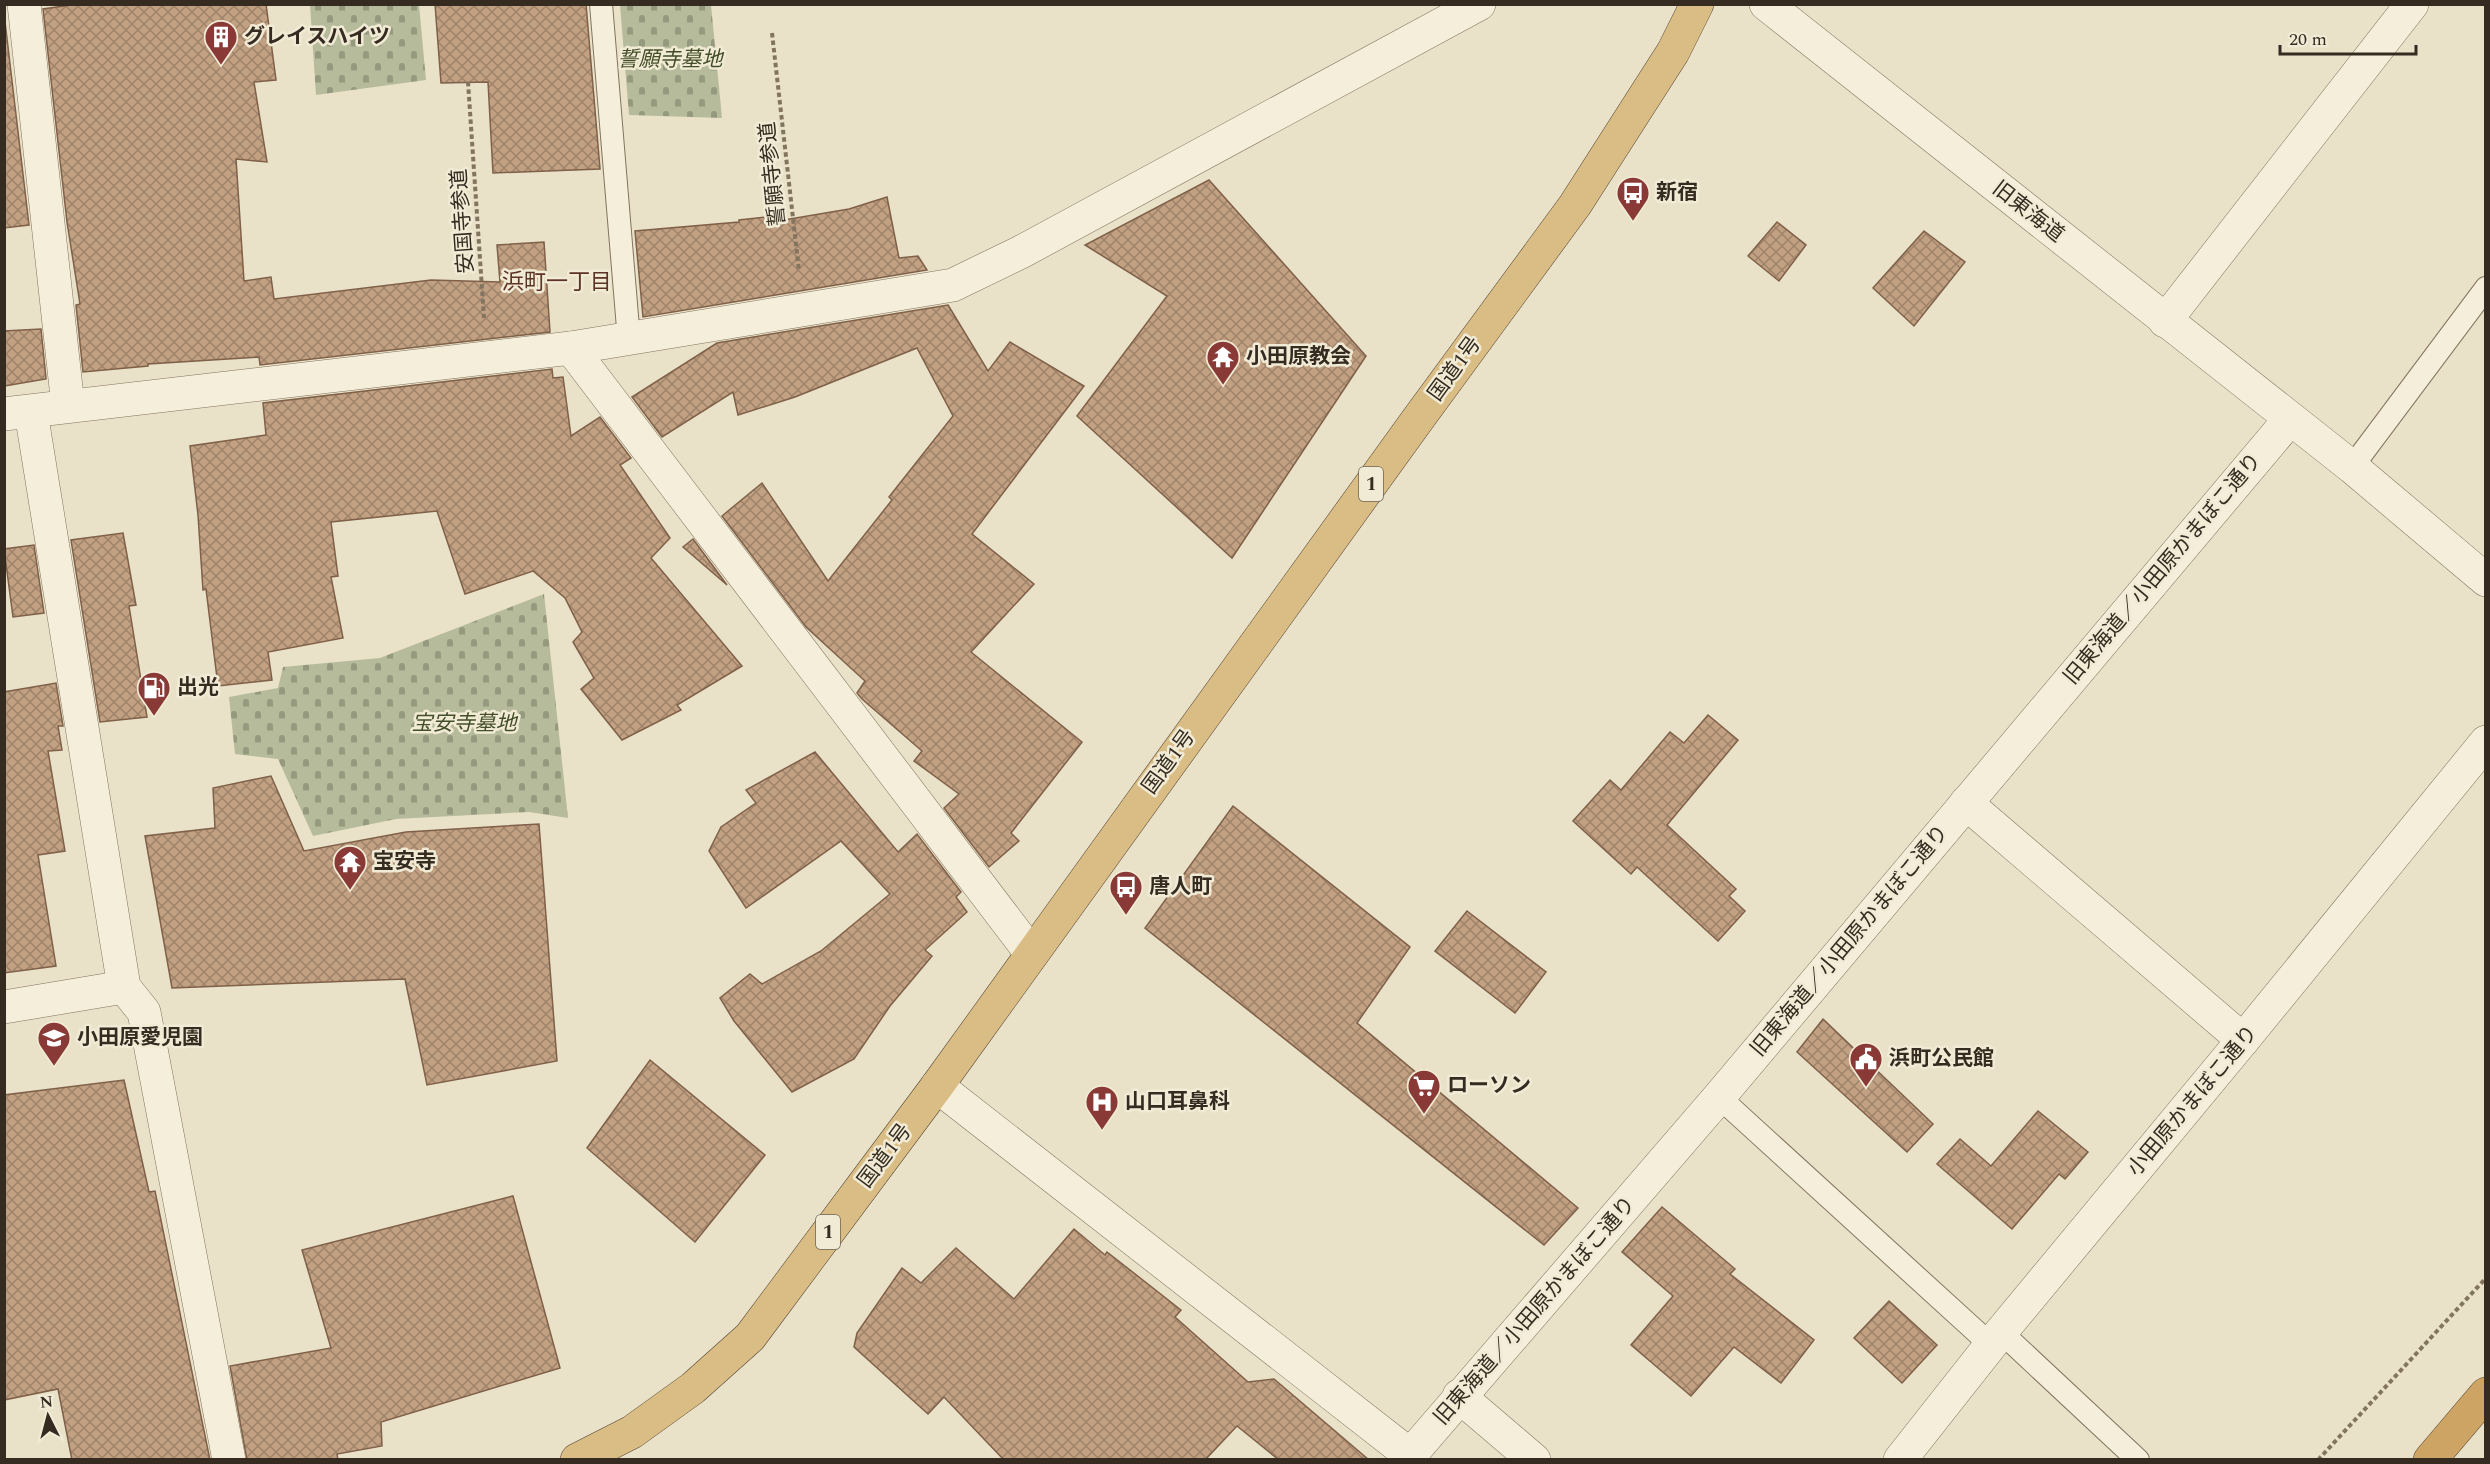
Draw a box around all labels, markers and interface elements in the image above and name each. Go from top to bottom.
scale bar [2280,18,2416,56]
building icon: グレイスハイツ [203,19,239,66]
place label: グレイスハイツ [244,21,390,53]
text: 20 m [2289,26,2327,53]
park label: 誓願寺墓地 [618,44,724,76]
street label: 誓願寺参道 [752,120,794,228]
street label: 安国寺参道 [443,168,483,274]
street label: 旧東海道 [1985,174,2071,250]
bus stop icon: 新宿 [1615,175,1651,222]
place label: 新宿 [1656,177,1698,209]
district label: 浜町一丁目 [502,266,612,299]
street label: 国道1号 [1420,330,1490,408]
temple icon: 小田原教会 [1205,339,1241,386]
place label: 小田原教会 [1246,341,1351,373]
street label: 旧東海道／小田原かまぼこ通り [2056,446,2270,692]
road number: 1 [1359,467,1383,501]
fuel station icon: 出光 [136,670,172,717]
place label: 出光 [177,672,219,704]
park label: 宝安寺墓地 [412,708,518,740]
street label: 国道1号 [1134,723,1204,801]
street label: 旧東海道／小田原かまぼこ通り [1743,818,1957,1064]
temple icon: 宝安寺 [332,844,368,891]
place label: 宝安寺 [373,846,436,878]
bus stop icon: 唐人町 [1108,869,1144,916]
place label: 唐人町 [1149,871,1212,903]
street label: 小田原かまぼこ通り [2120,1018,2266,1184]
school or university icon: 小田原愛児園 [36,1020,72,1067]
place label: 小田原愛児園 [77,1022,203,1054]
public building icon: 浜町公民館 [1848,1041,1884,1088]
place label: 浜町公民館 [1889,1043,1994,1075]
supermarket icon: ローソン [1406,1068,1442,1115]
place label: ローソン [1447,1070,1531,1102]
hospital icon: 山口耳鼻科 [1084,1084,1120,1131]
place label: 山口耳鼻科 [1125,1086,1230,1118]
street label: 国道1号 [850,1117,920,1195]
street label: 旧東海道／小田原かまぼこ通り [1426,1190,1644,1432]
road number: 1 [816,1215,840,1249]
north arrow [18,1386,78,1446]
text: N [39,1389,54,1415]

